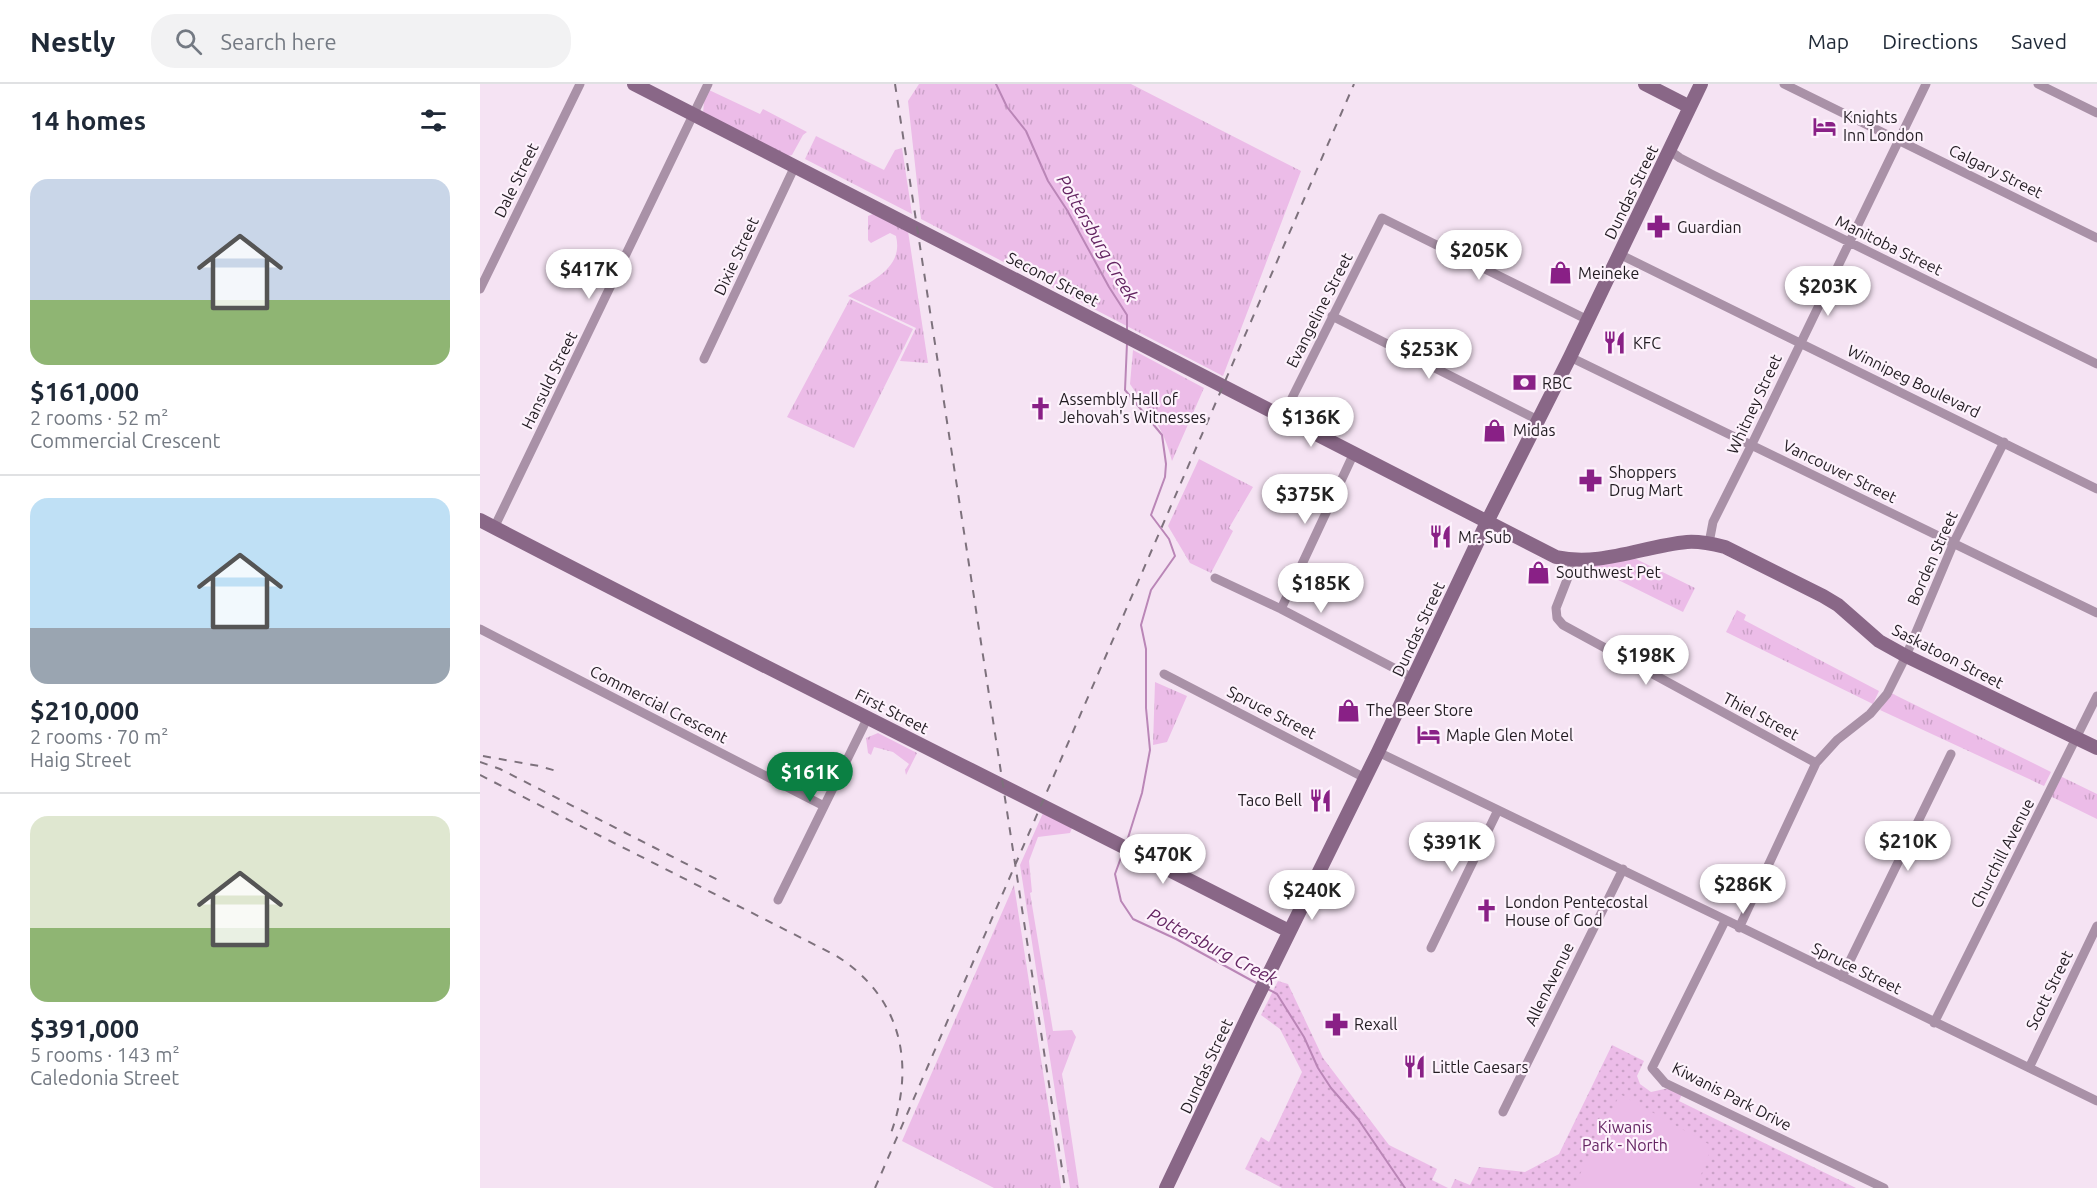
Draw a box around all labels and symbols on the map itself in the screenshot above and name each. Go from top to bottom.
place label: Knights Inn London [1843,108,1924,144]
hotel icon: Knights Inn London [1812,113,1838,139]
street label: Dale Street [490,139,542,220]
street label: Dundas Street [1600,141,1662,242]
street label: Calgary Street [1946,141,2046,202]
water label: Pottersburg Creek [1053,171,1143,306]
street label: Manitoba Street [1833,211,1946,279]
street label: Dixie Street [710,213,762,298]
pharmacy icon: Guardian [1646,214,1672,240]
place label: Guardian [1677,218,1742,236]
pin: $205K [1437,230,1521,281]
street label: Second Street [1004,248,1103,310]
pin: $417K [547,249,631,300]
street label: Evangeline Street [1282,249,1356,370]
shop icon: Meineke [1547,260,1573,286]
place label: Meineke [1578,264,1639,282]
pin: $203K [1786,266,1870,317]
street label: Hansuld Street [518,328,581,432]
pin: $253K [1387,329,1471,380]
restaurant icon: KFC [1602,330,1628,356]
place label: KFC [1633,334,1661,352]
street label: Winnipeg Boulevard [1845,341,1983,421]
street label: Whitney Street [1723,351,1785,457]
bank icon: RBC [1511,370,1537,396]
place label: RBC [1542,374,1572,392]
place label: Assembly Hall of Jehovah's Witnesses [1059,390,1206,426]
church icon: Assembly Hall of Jehovah's Witnesses [1028,395,1054,421]
pin: $136K [1269,397,1353,448]
shop icon: Midas [1482,417,1508,443]
place label: Midas [1513,421,1555,439]
street label: Vancouver Street [1780,436,1900,507]
place label: Shoppers Drug Mart [1609,463,1684,499]
pharmacy icon: Shoppers Drug Mart [1578,468,1604,494]
pin: $375K [1263,474,1347,525]
street label: Borden Street [1903,507,1961,608]
restaurant icon: Mr. Sub [1427,524,1453,550]
place label: Mr. Sub [1458,528,1512,546]
shop icon: Southwest Pet [1525,559,1551,585]
pin: $185K [1279,563,1363,614]
place label: Southwest Pet [1556,563,1661,581]
street label: Dundas Street [1388,578,1448,679]
street label: Saskatoon Street [1889,620,2007,692]
pin: $198K [1604,635,1688,686]
street label: Commercial Crescent [587,661,732,747]
street label: Spruce Street [1224,682,1320,742]
street label: First Street [852,685,932,737]
street label: Thiel Street [1720,689,1803,744]
shop icon: The Beer Store [1335,697,1361,723]
place label: The Beer Store [1366,701,1473,719]
hotel icon: Maple Glen Motel [1415,722,1441,748]
place label: Maple Glen Motel [1446,726,1573,744]
pin: $161K [768,752,852,803]
restaurant icon: Taco Bell [1307,787,1333,813]
place label: Taco Bell [1238,791,1302,809]
street label: Churchill Avenue [1967,795,2037,911]
pin: $210K [1866,821,1950,872]
pin: $391K [1410,822,1494,873]
pin: $470K [1121,834,1205,885]
pin: $286K [1701,864,1785,915]
pin: $240K [1270,870,1354,921]
place label: London Pentecostal House of God [1505,893,1648,929]
church icon: London Pentecostal House of God [1474,898,1500,924]
water label: Pottersburg Creek [1145,903,1282,989]
street label: AllenAvenue [1521,939,1577,1029]
street label: Spruce Street [1809,939,1905,998]
street label: Scott Street [2022,947,2076,1033]
pharmacy icon: Rexall [1323,1011,1349,1037]
street label: Dundas Street [1176,1015,1236,1116]
place label: Rexall [1354,1015,1397,1033]
restaurant icon: Little Caesars [1401,1054,1427,1080]
place label: Little Caesars [1432,1058,1528,1076]
street label: Kiwanis Park Drive [1669,1058,1795,1134]
park label: Kiwanis Park - North [1582,1118,1668,1154]

